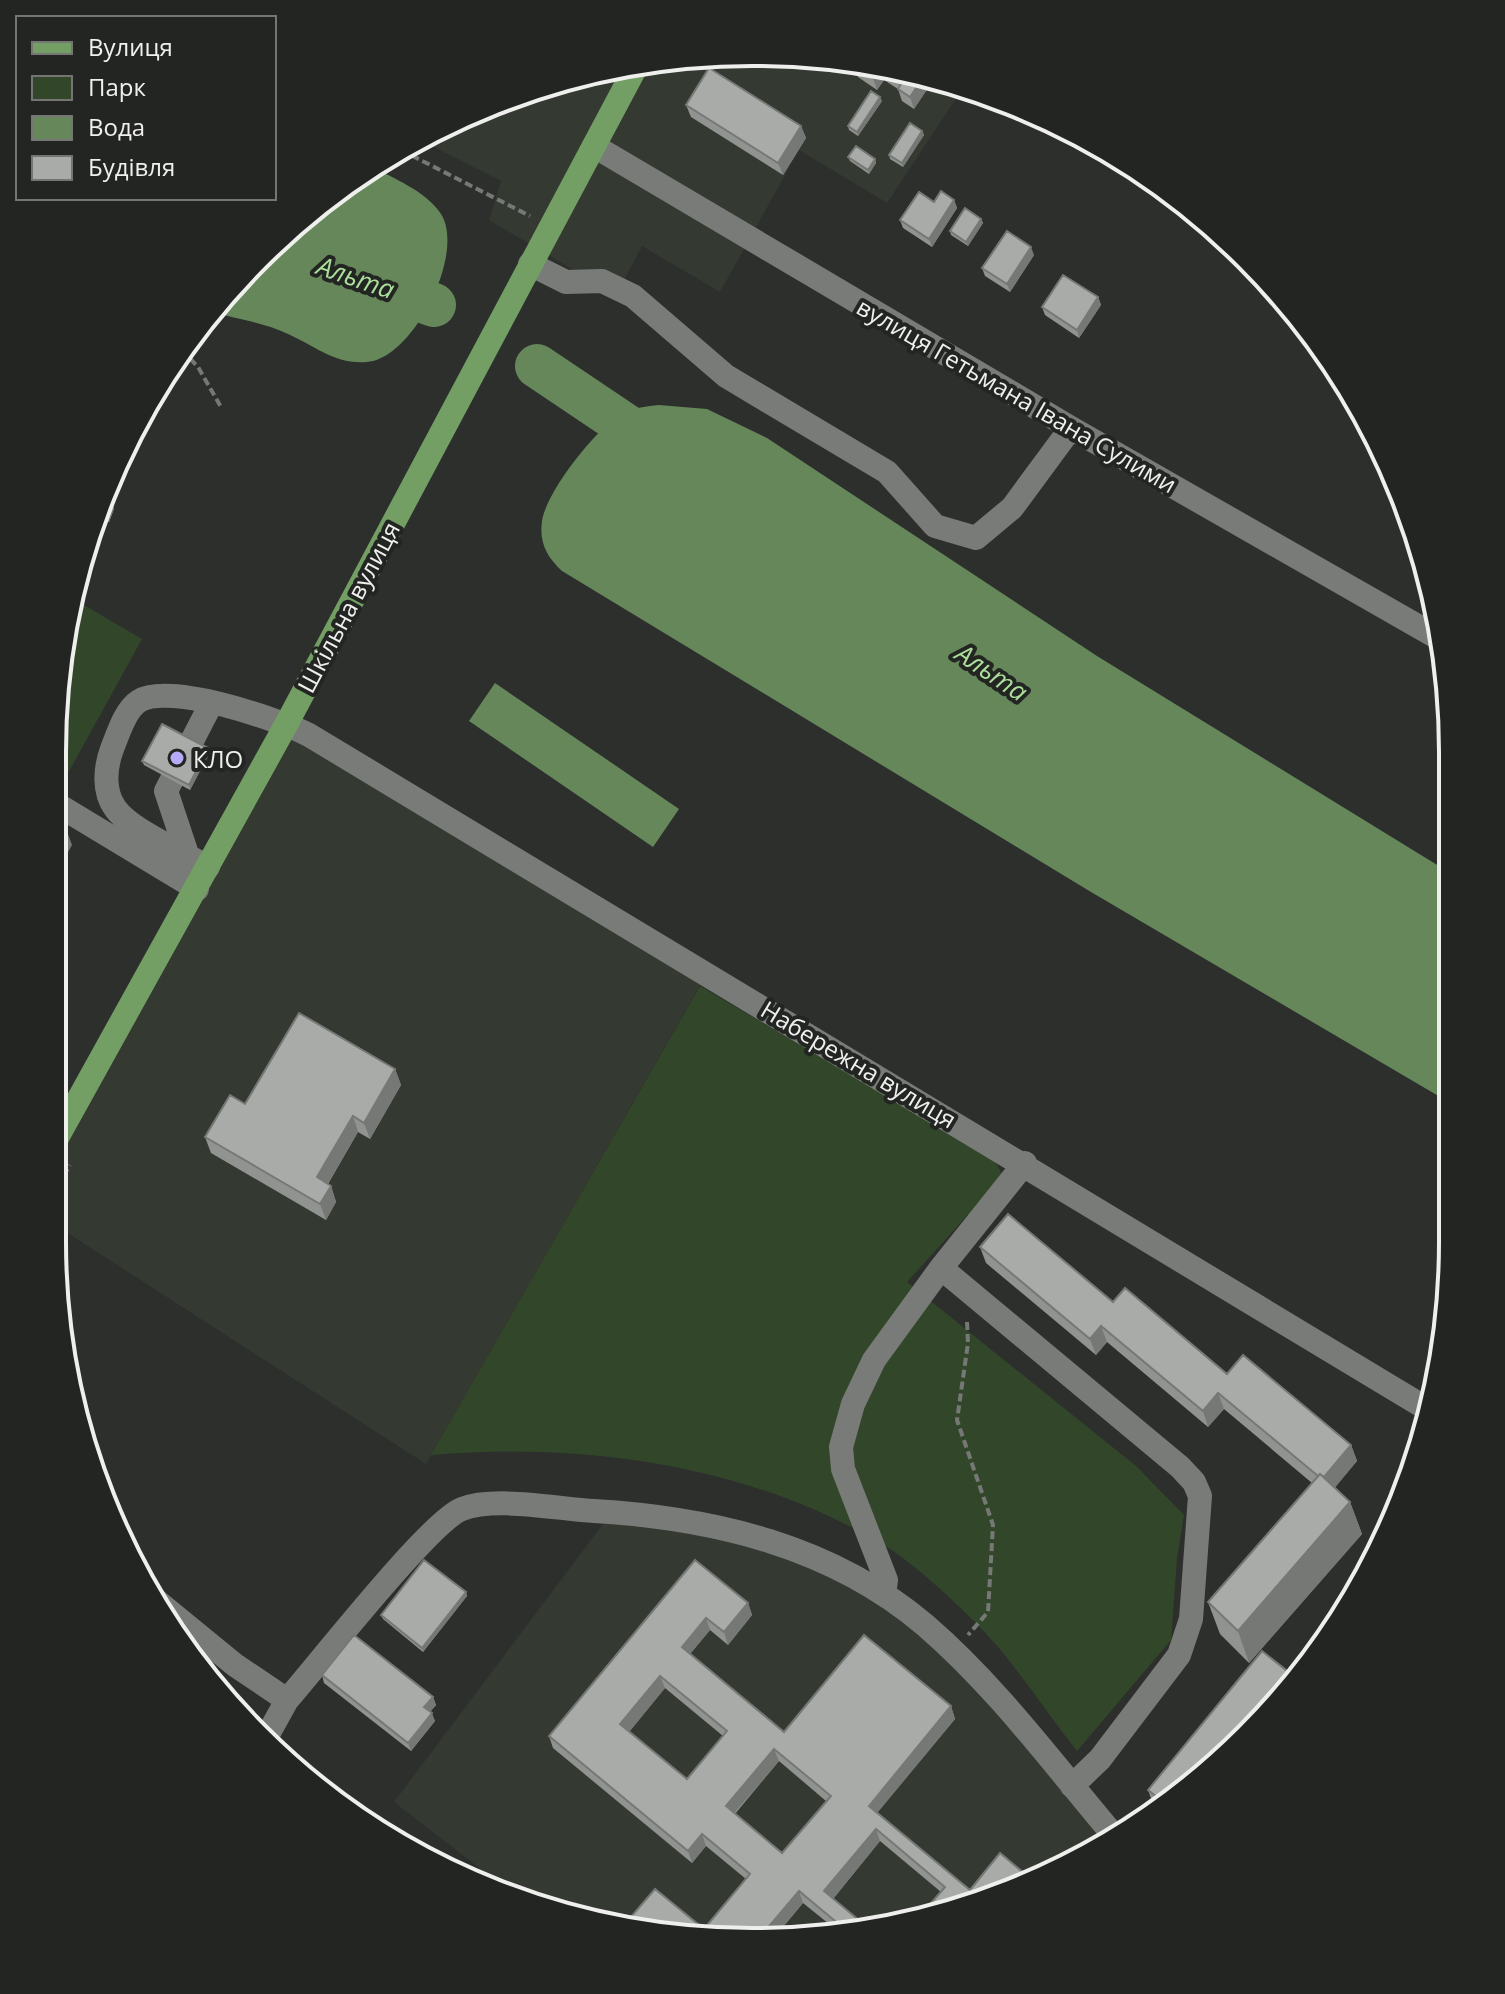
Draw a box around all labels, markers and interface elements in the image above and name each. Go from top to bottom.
legend [16,16,276,200]
text: Вулиця [88,30,173,63]
text: Парк [88,70,146,103]
text: Вода [88,110,145,143]
text: Будівля [88,150,175,183]
water label: Альта [311,246,400,307]
street label: вулиця Гетьмана Івана Сулими [851,290,1183,500]
street label: Шкільна вулиця [289,516,407,698]
water label: Альта [947,634,1035,709]
place label: КЛО [193,742,243,775]
marker: КЛО [168,749,186,767]
street label: Набережна вулиця [755,993,963,1135]

